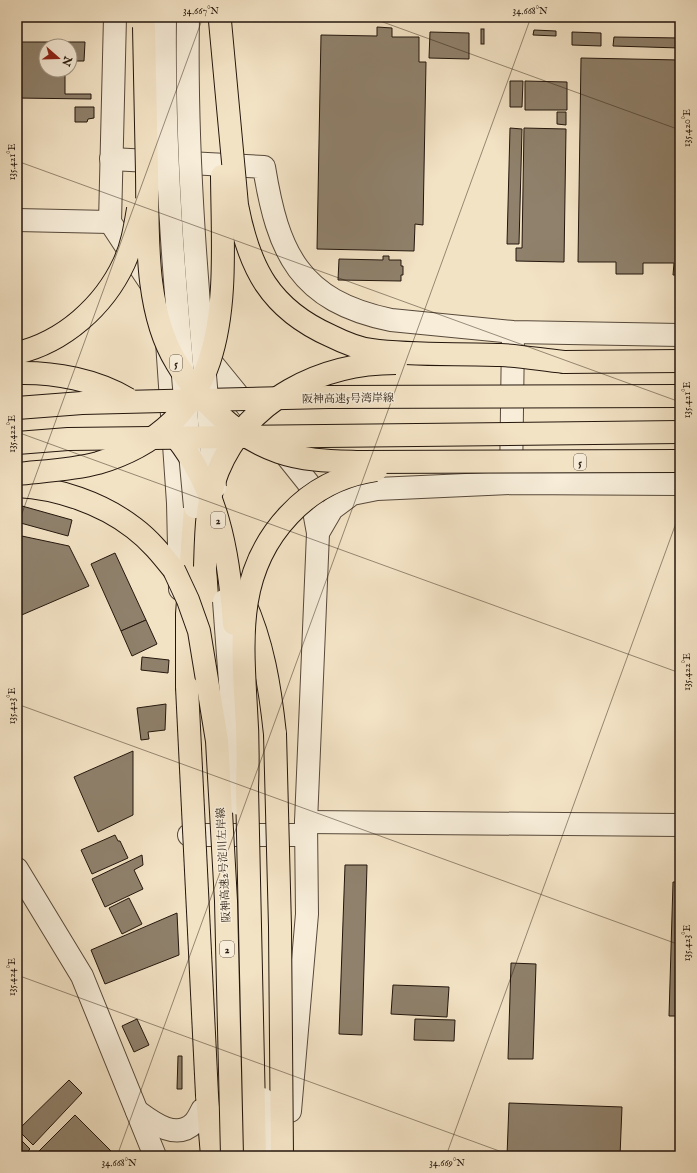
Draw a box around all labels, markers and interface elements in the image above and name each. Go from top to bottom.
text: 34.667°N [183,5,219,18]
text: 34.668°N [512,5,548,18]
north arrow [38,38,78,78]
text: N [58,53,75,68]
text: 135.420°E [681,109,694,147]
text: 135.421°E [6,144,19,180]
road number: 5 [170,355,182,371]
text: 135.421°E [681,382,694,418]
street label: 阪神高速5号湾岸線 [302,391,394,407]
text: 135.422°E [6,415,19,453]
road number: 5 [574,454,586,470]
road number: 2 [211,512,225,528]
text: 135.422°E [681,653,694,691]
text: 135.423°E [6,688,19,724]
street label: 阪神高速2号淀川左岸線 [214,807,234,923]
text: 135.423°E [681,925,694,961]
road number: 2 [220,941,234,957]
text: 135.424°E [6,958,19,996]
text: 34.668°N [101,1157,137,1170]
text: 34.669°N [429,1157,465,1170]

